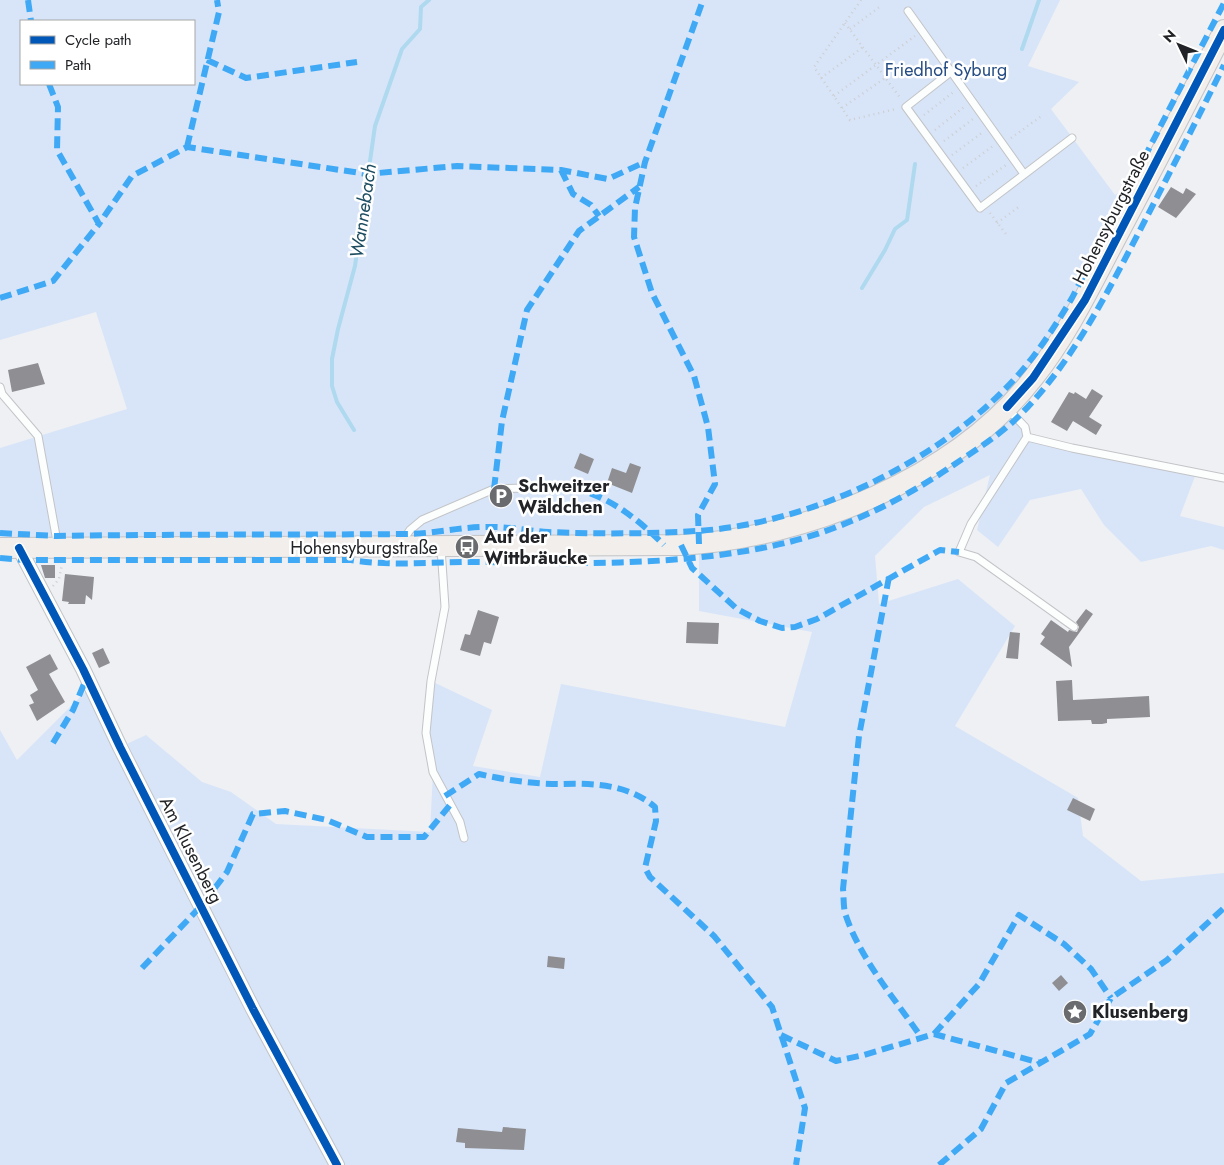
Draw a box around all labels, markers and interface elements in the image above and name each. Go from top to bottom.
legend [20,20,195,85]
north arrow [1154,20,1204,70]
text: N [1158,25,1181,47]
text: Cycle path [65,29,132,51]
text: Path [65,54,91,76]
park label: Friedhof Syburg [885,57,1007,83]
street label: Hohensyburgstraße [1066,145,1156,289]
water label: Wannebach [343,162,383,260]
place label: Schweitzer Wäldchen [518,473,610,520]
parking icon: Schweitzer Wäldchen [488,483,514,509]
place label: Auf der Wittbräucke [483,524,588,571]
bus stop icon: Auf der Wittbräucke [454,534,480,560]
street label: Hohensyburgstraße [290,535,438,561]
street label: Am Klusenberg [153,792,229,908]
place icon: Klusenberg [1062,999,1088,1025]
place label: Klusenberg [1092,999,1188,1025]

